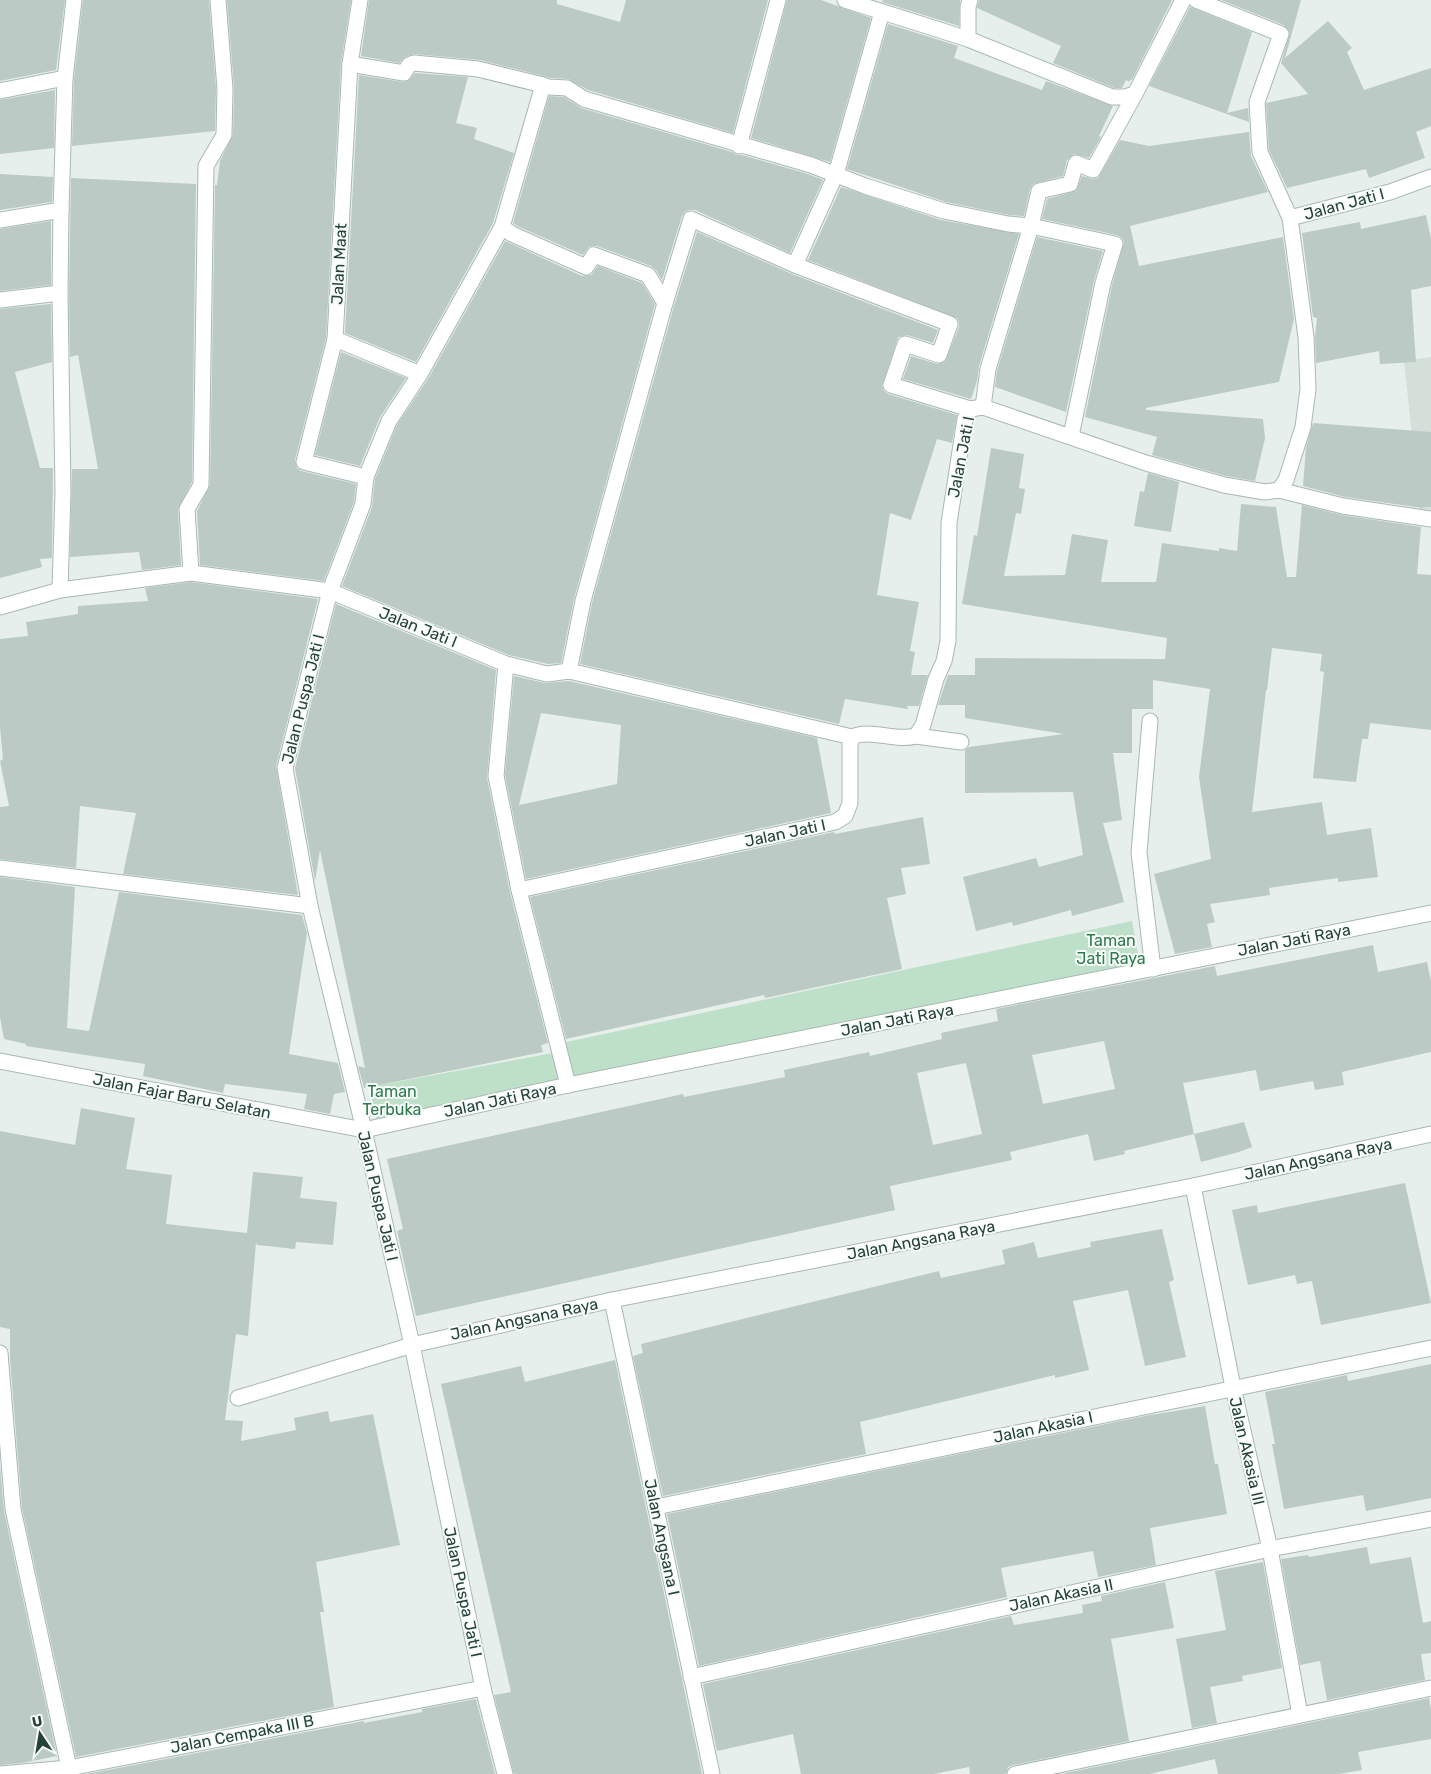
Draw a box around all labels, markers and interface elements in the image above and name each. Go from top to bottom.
street label: Jalan Jati I [1302,184,1386,224]
street label: Jalan Maat [327,223,351,305]
street label: Jalan Jati I [944,415,978,499]
street label: Jalan Jati I [376,603,460,651]
street label: Jalan Puspa Jati I [278,632,328,766]
street label: Jalan Jati I [743,815,827,851]
street label: Jalan Jati Raya [1236,920,1352,960]
park label: Taman Jati Raya [1076,931,1146,968]
street label: Jalan Jati Raya [839,1000,955,1040]
street label: Jalan Fajar Baru Selatan [91,1069,273,1123]
street label: Jalan Jati Raya [442,1079,558,1121]
park label: Taman Terbuka [363,1082,421,1119]
street label: Jalan Puspa Jati I [354,1129,402,1263]
street label: Jalan Angsana Raya [1242,1134,1394,1184]
street label: Jalan Angsana Raya [845,1216,997,1264]
street label: Jalan Angsana Raya [448,1294,600,1344]
street label: Jalan Akasia III [1225,1395,1269,1507]
street label: Jalan Akasia I [991,1407,1095,1447]
street label: Jalan Angsana I [640,1477,684,1597]
street label: Jalan Puspa Jati I [440,1525,486,1659]
street label: Jalan Akasia II [1007,1575,1115,1615]
north arrow [15,1709,65,1759]
street label: Jalan Cempaka III B [169,1711,315,1757]
text: U [31,1712,44,1731]

